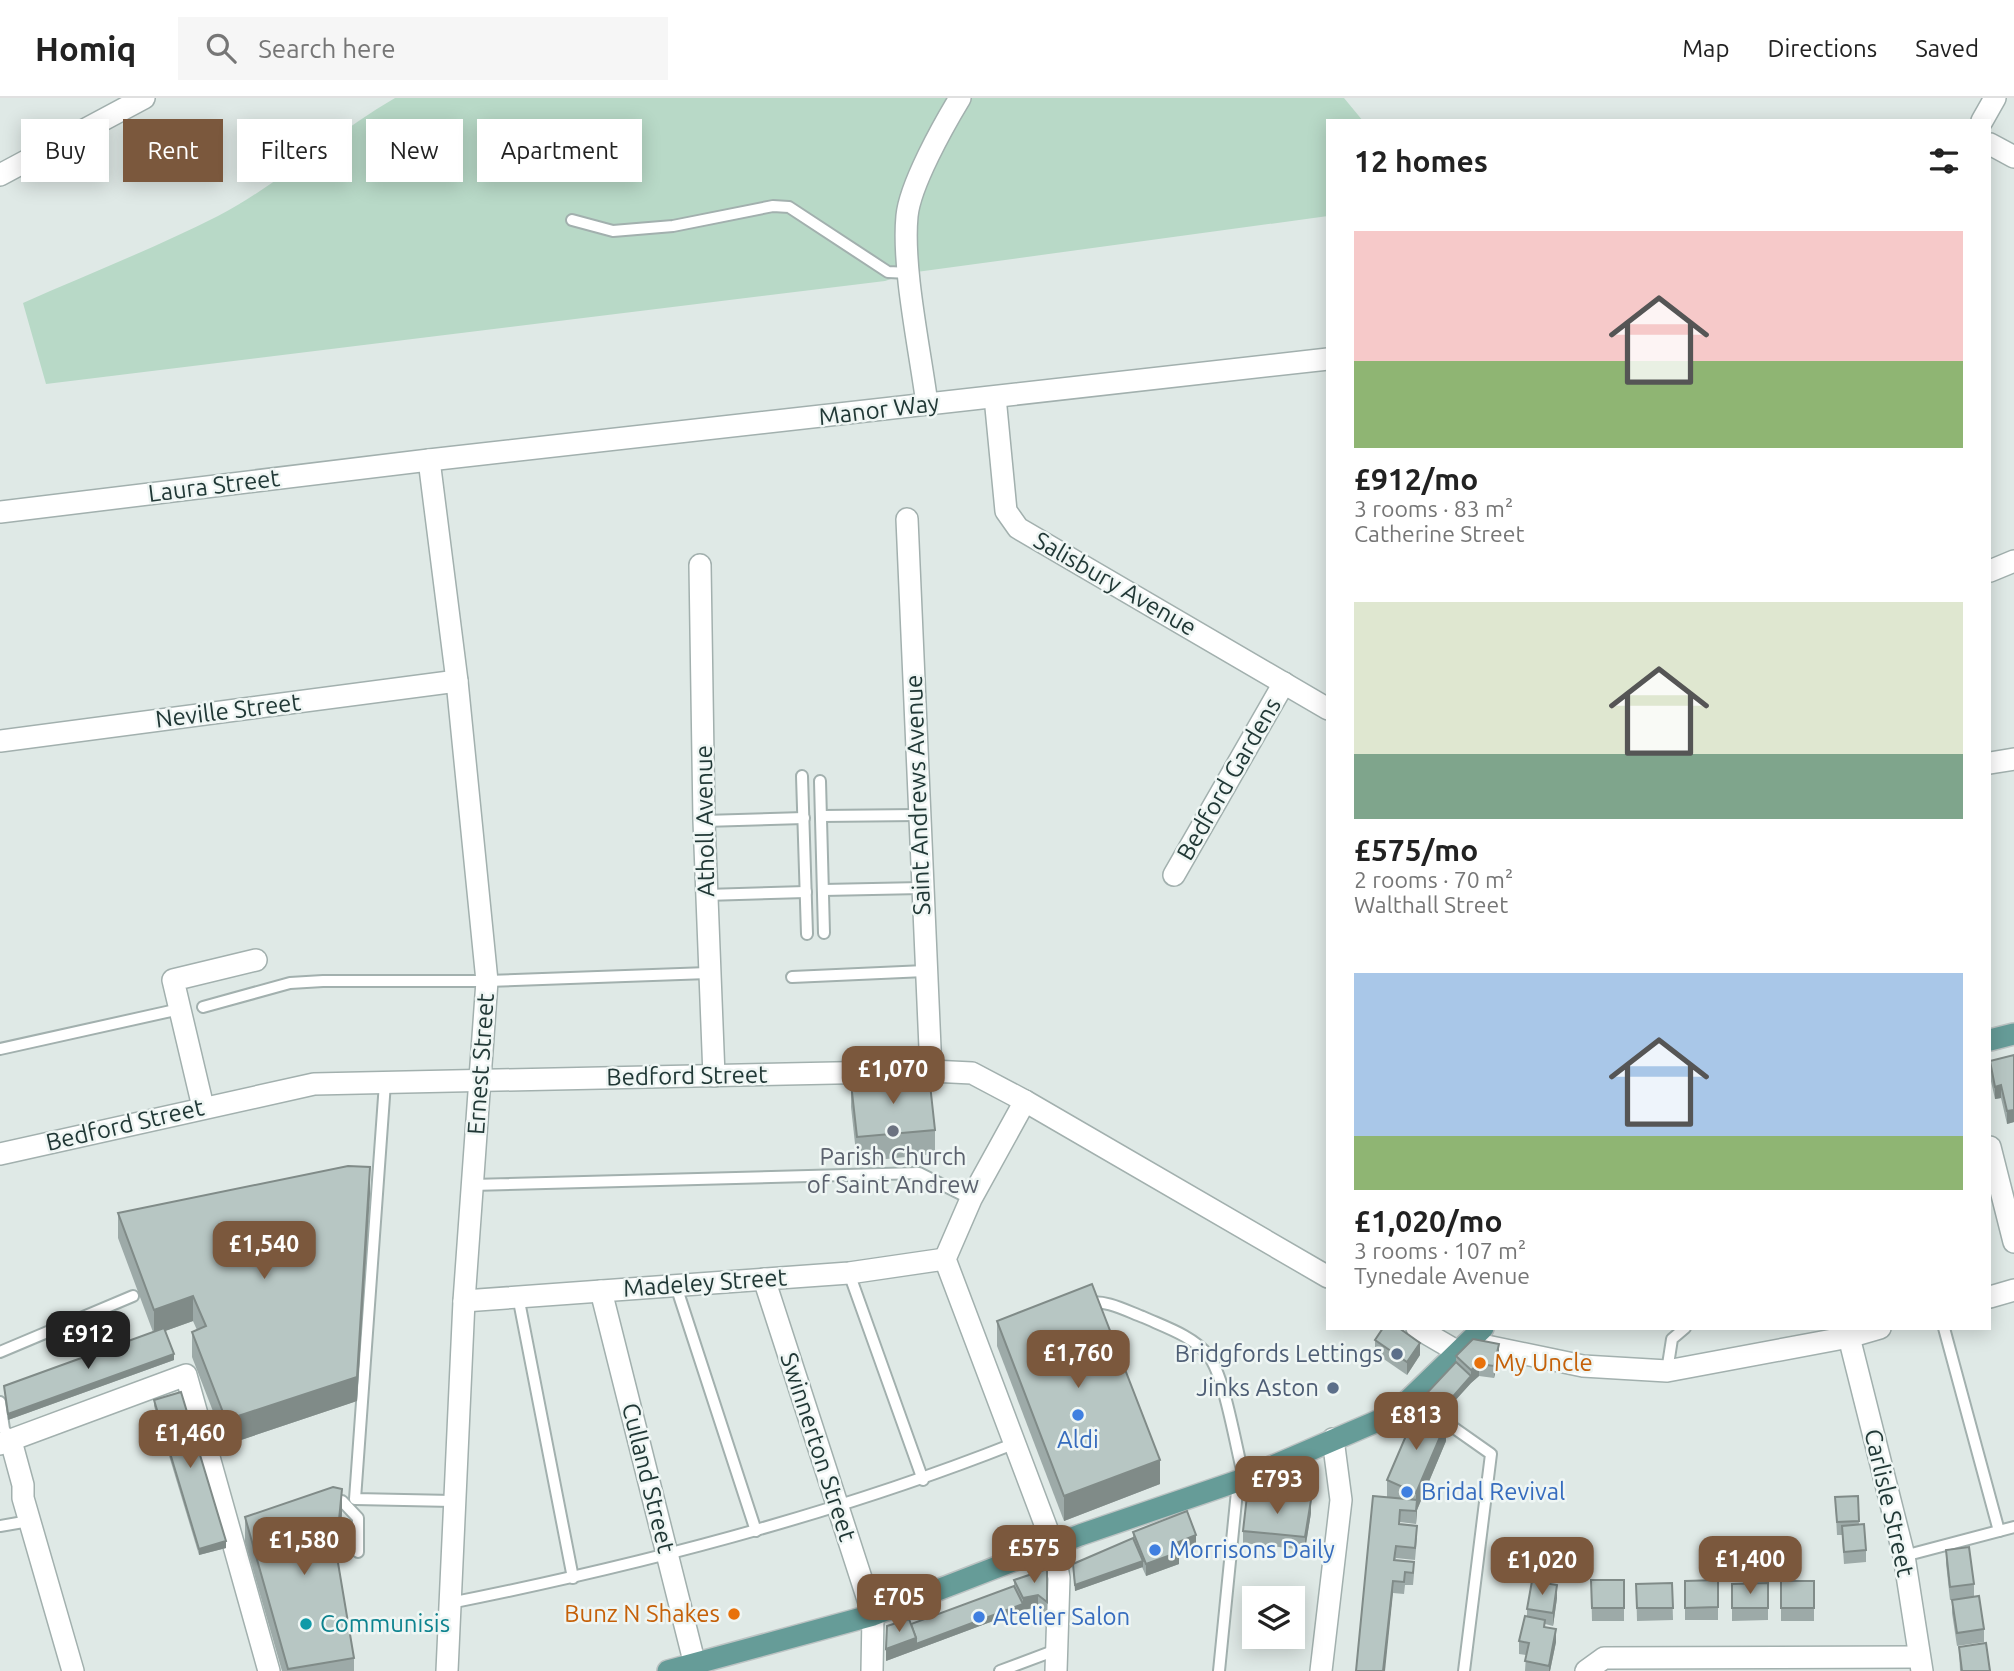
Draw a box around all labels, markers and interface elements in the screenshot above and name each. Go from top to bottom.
search box [178,17,668,80]
icon: search [202,29,240,67]
text: Homiq [35,30,136,67]
text: Search here [258,34,396,63]
text: Map [1682,35,1729,62]
text: Directions [1767,35,1877,62]
text: Saved [1915,35,1979,62]
chip: Buy [21,119,109,182]
chip: Rent [123,119,223,182]
chip: Filters [237,119,352,182]
chip: New [366,119,463,182]
chip: Apartment [477,119,642,182]
icon: filters [1925,142,1963,180]
text: 12 homes [1354,144,1488,178]
icon: home [1596,277,1722,403]
street label: Manor Way [817,389,941,430]
text: £912/mo [1354,462,1478,496]
street label: Laura Street [147,464,282,507]
text: 3 rooms · 83 m² [1354,496,1513,521]
text: Catherine Street [1354,521,1524,546]
street label: Salisbury Avenue [1029,526,1201,641]
icon: home [1596,648,1722,774]
street label: Saint Andrews Avenue [900,674,935,916]
street label: Neville Street [154,688,303,733]
street label: Bedford Gardens [1171,693,1286,865]
street label: Atholl Avenue [690,745,719,897]
text: £575/mo [1354,833,1478,867]
text: 2 rooms · 70 m² [1354,867,1513,892]
text: Walthall Street [1354,892,1508,917]
street label: Ernest Street [462,992,499,1136]
icon: home [1596,1019,1722,1145]
pin: £1,070 [836,1046,950,1106]
text: £1,070 [858,1056,928,1081]
street label: Bedford Street [606,1061,768,1090]
street label: Bedford Street [43,1093,207,1156]
marker: Parish Church of Saint Andrew [885,1123,901,1139]
place label: Parish Church of Saint Andrew [807,1143,980,1198]
text: £1,020/mo [1354,1204,1503,1238]
pin: £1,540 [207,1222,321,1281]
text: £1,540 [229,1231,299,1256]
text: 3 rooms · 107 m² [1354,1238,1526,1263]
street label: Madeley Street [622,1263,788,1302]
text: Tynedale Avenue [1354,1263,1530,1288]
pin: £912 [47,1312,129,1371]
text: £912 [62,1321,114,1346]
pin: £1,760 [1021,1330,1135,1390]
text: £1,760 [1043,1340,1113,1365]
place label: Bridgfords Lettings [1175,1340,1383,1367]
marker: Bridgfords Lettings [1389,1346,1405,1362]
street label: Swinnerton Street [775,1349,862,1545]
place label: My Uncle [1494,1349,1593,1376]
marker: My Uncle [1472,1355,1488,1371]
place label: Jinks Aston [1196,1374,1319,1401]
marker: Jinks Aston [1325,1380,1341,1396]
pin: £813 [1375,1392,1457,1452]
street label: Culland Street [617,1400,680,1556]
text: £813 [1390,1402,1442,1427]
marker: Aldi [1070,1407,1086,1423]
pin: £1,460 [133,1410,247,1470]
text: £1,460 [155,1420,225,1445]
place label: Aldi [1057,1426,1099,1453]
street label: Carlisle Street [1859,1426,1920,1580]
pin: £793 [1236,1456,1318,1516]
text: £793 [1251,1466,1303,1491]
place label: Bridal Revival [1421,1478,1565,1505]
marker: Bridal Revival [1399,1484,1415,1500]
pin: £1,580 [247,1518,361,1577]
pin: £575 [993,1526,1075,1585]
text: £1,580 [269,1527,339,1552]
text: £575 [1008,1535,1060,1560]
place label: Morrisons Daily [1169,1536,1335,1563]
pin: £1,400 [1693,1536,1807,1596]
pin: £1,020 [1485,1538,1599,1597]
marker: Morrisons Daily [1147,1542,1163,1558]
text: £1,400 [1715,1546,1785,1571]
text: £1,020 [1507,1547,1577,1572]
pin: £705 [858,1574,940,1634]
text: £705 [873,1584,925,1609]
map controls [1242,1586,1305,1649]
button: layers [1242,1586,1305,1649]
place label: Bunz N Shakes [564,1600,720,1627]
place label: Atelier Salon [993,1603,1130,1630]
marker: Bunz N Shakes [726,1606,742,1622]
marker: Atelier Salon [971,1609,987,1625]
place label: Communisis [320,1610,450,1637]
marker: Communisis [298,1616,314,1632]

